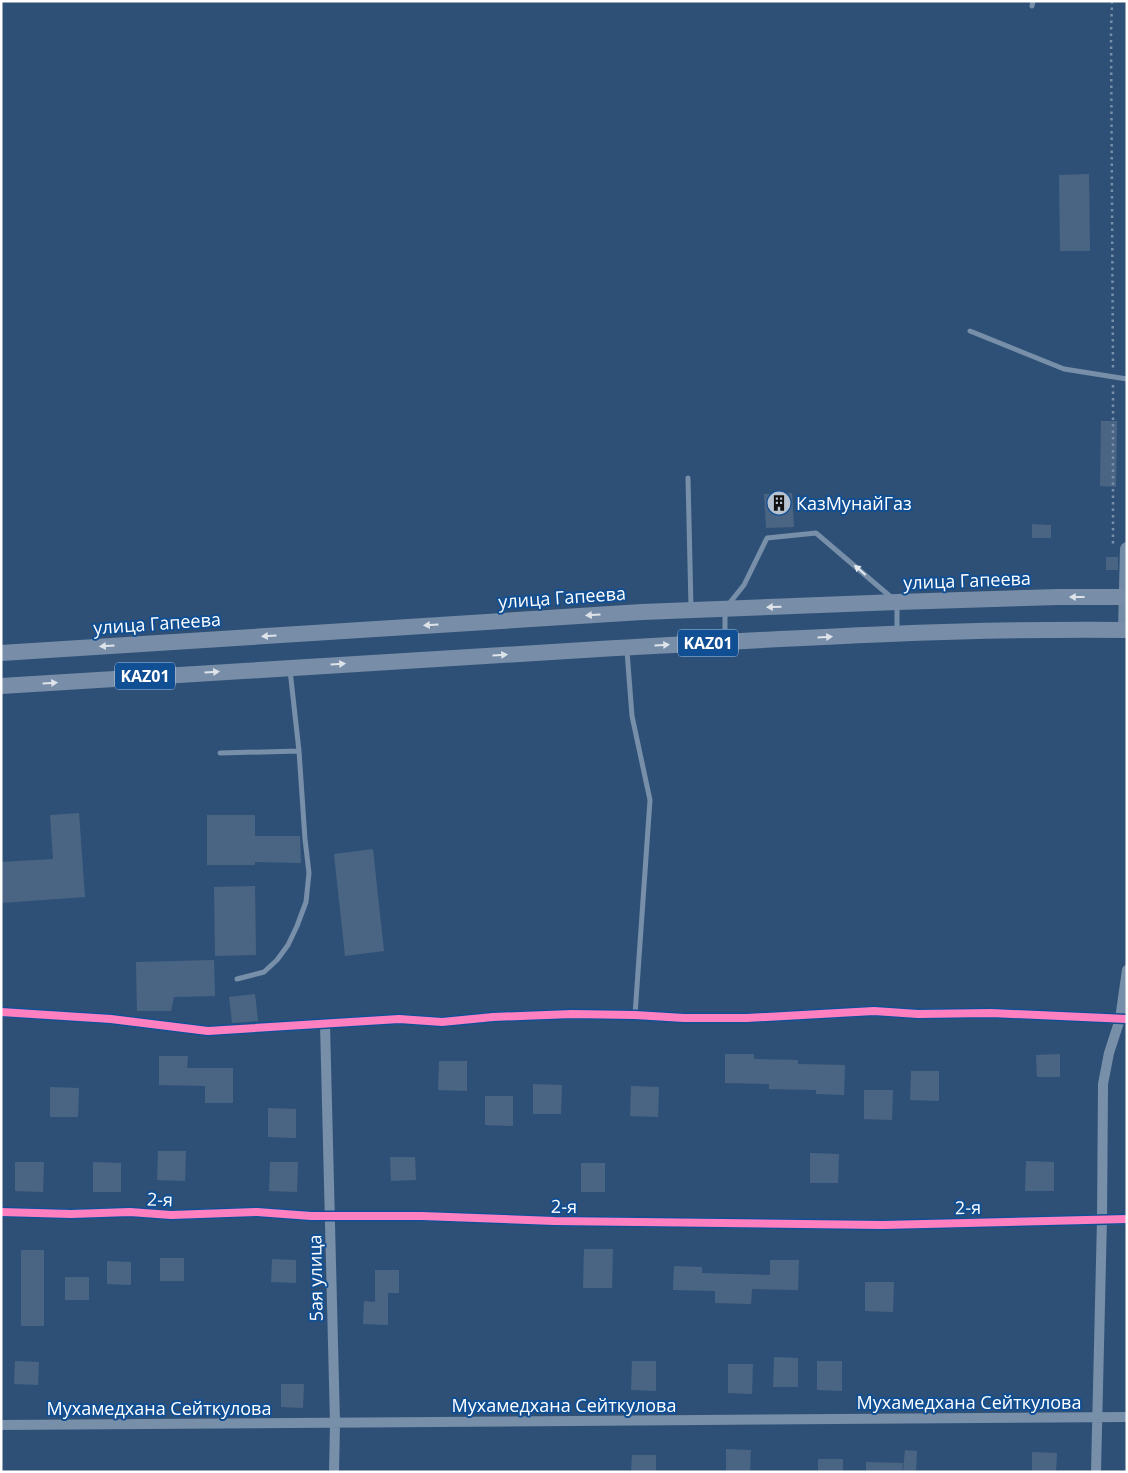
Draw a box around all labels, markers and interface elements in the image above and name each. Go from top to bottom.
building icon: КазМунайГаз [766,490,792,516]
place label: КазМунайГаз [796,491,912,515]
one-way arrow [854,564,866,576]
street label: улица Гапеева [903,566,1031,594]
street label: улица Гапеева [497,581,627,613]
one-way arrow [1068,593,1084,601]
one-way arrow [766,603,782,611]
street label: улица Гапеева [92,607,222,639]
one-way arrow [585,611,601,619]
one-way arrow [423,622,439,630]
road number: KАZ01 [678,630,738,656]
one-way arrow [261,632,277,640]
one-way arrow [817,632,833,640]
one-way arrow [655,641,671,649]
one-way arrow [99,643,115,651]
one-way arrow [493,650,509,658]
one-way arrow [330,660,346,668]
road number: KАZ01 [115,662,175,689]
one-way arrow [204,668,220,676]
one-way arrow [42,678,58,686]
street label: 2-я [147,1187,173,1211]
street label: 2-я [551,1194,577,1218]
street label: 2-я [955,1195,981,1219]
street label: 5ая улица [302,1234,328,1322]
street label: Мухамедхана Сейткулова [857,1390,1081,1414]
street label: Мухамедхана Сейткулова [452,1393,676,1417]
street label: Мухамедхана Сейткулова [47,1396,271,1420]

